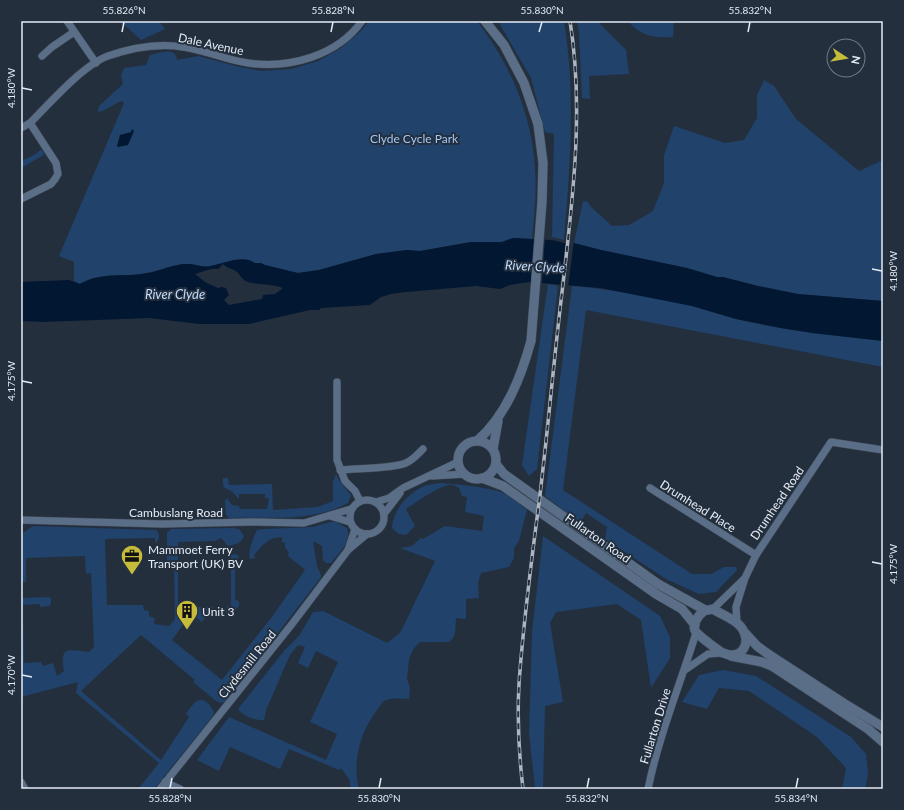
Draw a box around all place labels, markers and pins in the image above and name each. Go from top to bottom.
place label: Mammoet Ferry Transport (UK) BV [148,542,244,571]
office icon: Mammoet Ferry Transport (UK) BV [119,543,145,576]
building icon: Unit 3 [174,598,200,631]
place label: Unit 3 [202,604,235,619]

